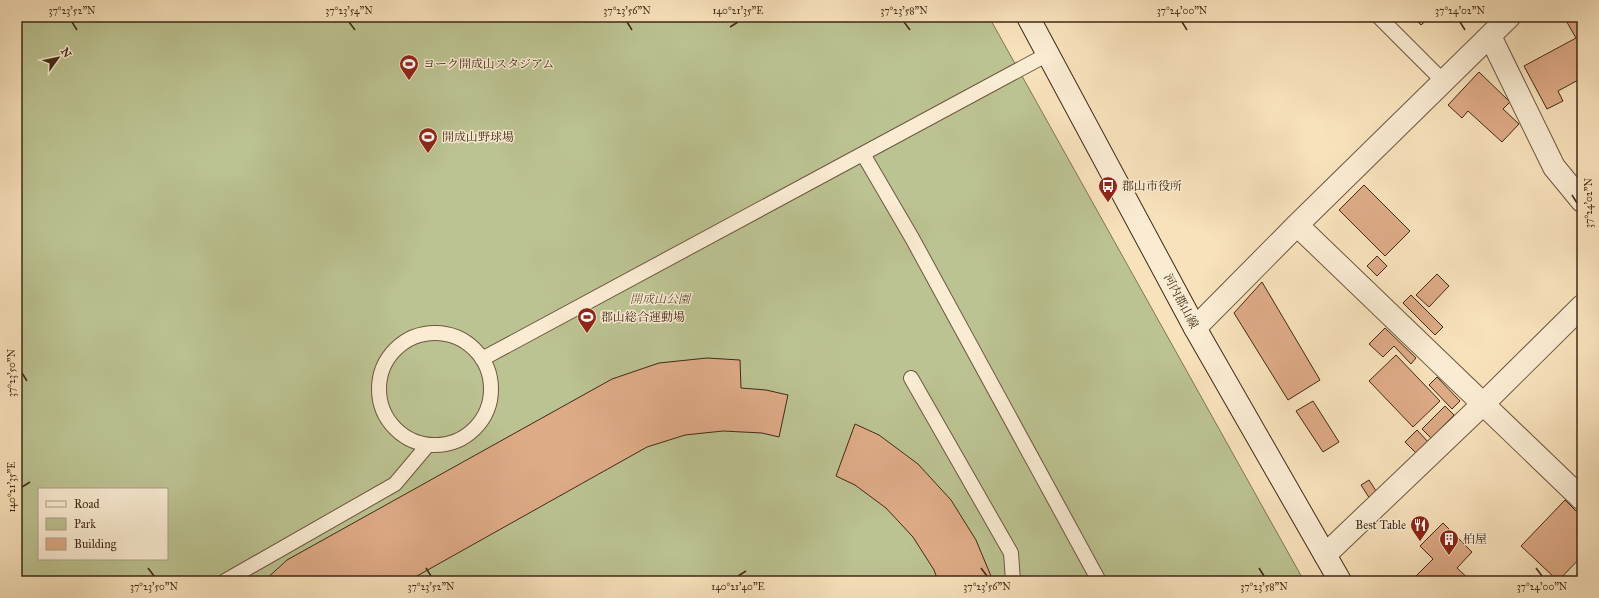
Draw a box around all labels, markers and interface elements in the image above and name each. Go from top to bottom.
text: 37°23'52"N [48,5,96,17]
text: 37°23'54"N [325,5,373,17]
text: 37°23'56"N [603,5,651,17]
text: 140°21'35"E [713,5,763,17]
text: 37°23'58"N [880,5,928,17]
text: 37°24'00"N [1157,5,1208,17]
text: 37°24'02"N [1435,5,1485,17]
north arrow [38,38,78,78]
text: N [58,45,74,61]
sports icon: ヨーク開成山スタジアム [398,53,420,81]
place label: ヨーク開成山スタジアム [423,57,554,71]
sports icon: 開成山野球場 [417,126,439,154]
place label: 開成山野球場 [442,130,514,144]
bus stop icon: 郡山市役所 [1097,175,1119,203]
text: 37°24'02"N [1583,178,1595,228]
place label: 郡山市役所 [1122,179,1182,193]
street label: 河内郡山線 [1161,271,1201,331]
park label: 開成山公園 [630,292,692,306]
sports icon: 郡山総合運動場 [576,306,598,334]
place label: 郡山総合運動場 [601,310,685,324]
text: 37°23'50"N [6,348,18,397]
text: 140°21'35"E [6,462,18,512]
legend [38,488,168,560]
text: Road [74,497,100,511]
restaurant icon: Best Table [1409,514,1431,542]
text: Park [74,517,96,531]
place label: Best Table [1355,518,1406,532]
building icon: 柏屋 [1438,528,1460,556]
place label: 柏屋 [1463,532,1487,546]
text: Building [74,537,117,552]
text: 37°23'50"N [130,581,179,593]
text: 37°23'52"N [407,581,455,593]
text: 140°21'40"E [711,581,765,593]
text: 37°23'56"N [963,581,1011,593]
text: 37°23'58"N [1240,581,1288,593]
text: 37°24'00"N [1517,581,1568,593]

